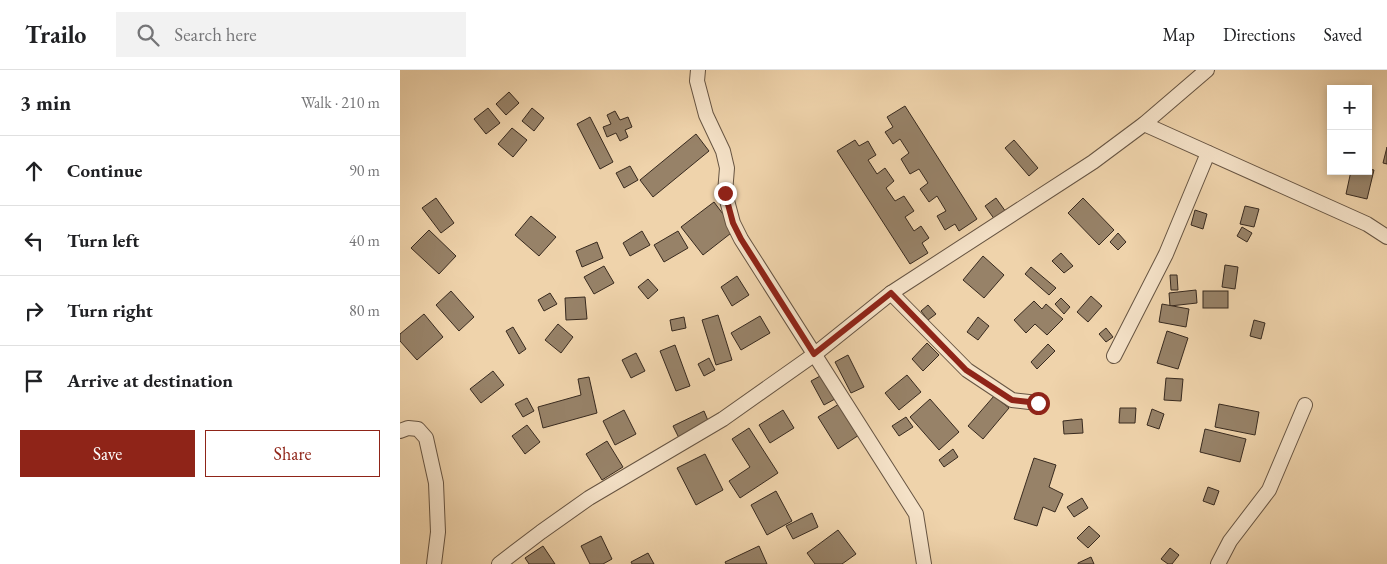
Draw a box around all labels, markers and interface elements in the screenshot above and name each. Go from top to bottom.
search box [116,12,466,57]
text: Trailo [25,19,86,50]
icon: search [134,21,162,49]
text: Search here [174,22,257,47]
text: Map [1163,23,1195,46]
text: Directions [1223,23,1295,46]
text: Saved [1323,23,1362,46]
map controls [1327,85,1372,175]
button: + [1327,85,1372,130]
text: 3 min [20,89,71,116]
text: Walk · 210 m [301,92,380,113]
button: − [1327,130,1372,175]
icon: ahead [20,157,48,185]
text: Continue [67,158,142,183]
text: 90 m [349,160,380,181]
route end [714,182,737,205]
icon: left [20,227,48,255]
text: Turn left [67,228,139,253]
text: 40 m [349,230,380,251]
icon: right [20,297,48,325]
text: Turn right [67,298,153,323]
text: 80 m [349,300,380,321]
icon: arrive [20,367,48,395]
text: Arrive at destination [67,368,233,393]
route start [1027,392,1050,415]
button: Save [20,430,195,477]
button: Share [205,430,380,477]

